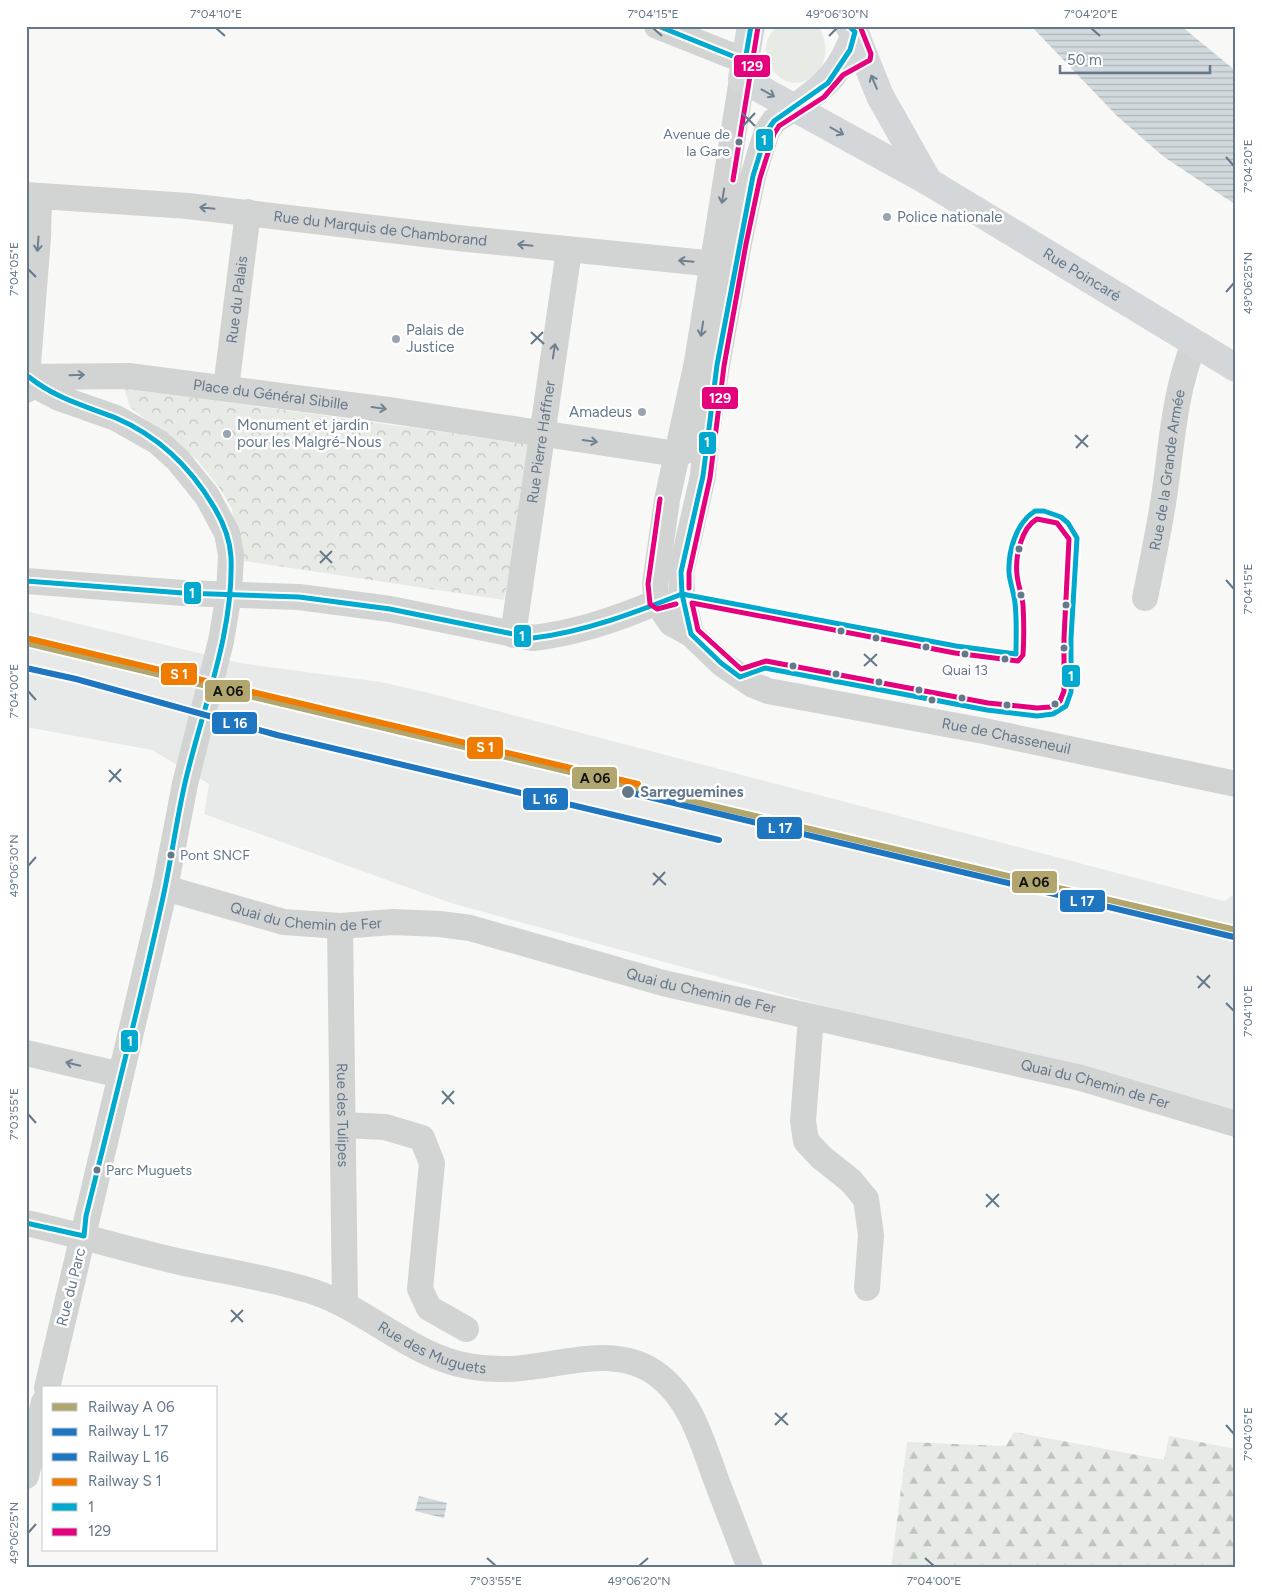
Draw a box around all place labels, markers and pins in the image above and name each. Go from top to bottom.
place label: Avenue de la Gare [663,126,730,160]
marker: Avenue de la Gare [734,137,744,147]
place label: Police nationale [897,208,1002,226]
marker: Police nationale [881,211,893,223]
place label: Palais de Justice [406,321,464,356]
marker: Palais de Justice [390,333,402,345]
place label: Amadeus [569,403,632,421]
marker: Amadeus [636,406,648,418]
place label: Monument et jardin pour les Malgré-Nous [237,416,382,451]
marker: Monument et jardin pour les Malgré-Nous [221,428,233,440]
unlabelled marker [1014,544,1024,554]
unlabelled marker [1016,590,1026,600]
unlabelled marker [1061,600,1071,610]
unlabelled marker [836,626,846,636]
unlabelled marker [871,633,881,643]
unlabelled marker [921,642,931,652]
unlabelled marker [1059,643,1069,653]
marker: Quai 13 [960,649,970,659]
unlabelled marker [1000,654,1010,664]
unlabelled marker [788,661,798,671]
place label: Quai 13 [942,662,988,679]
unlabelled marker [831,669,841,679]
unlabelled marker [874,677,884,687]
unlabelled marker [914,685,924,695]
unlabelled marker [957,693,967,703]
unlabelled marker [927,695,937,705]
unlabelled marker [1050,699,1060,709]
unlabelled marker [1002,700,1012,710]
place label: Sarreguemines [640,783,743,801]
marker: Sarreguemines [620,784,636,800]
place label: Pont SNCF [180,847,250,864]
marker: Pont SNCF [166,850,176,860]
place label: Parc Muguets [106,1162,192,1179]
marker: Parc Muguets [92,1165,102,1175]

